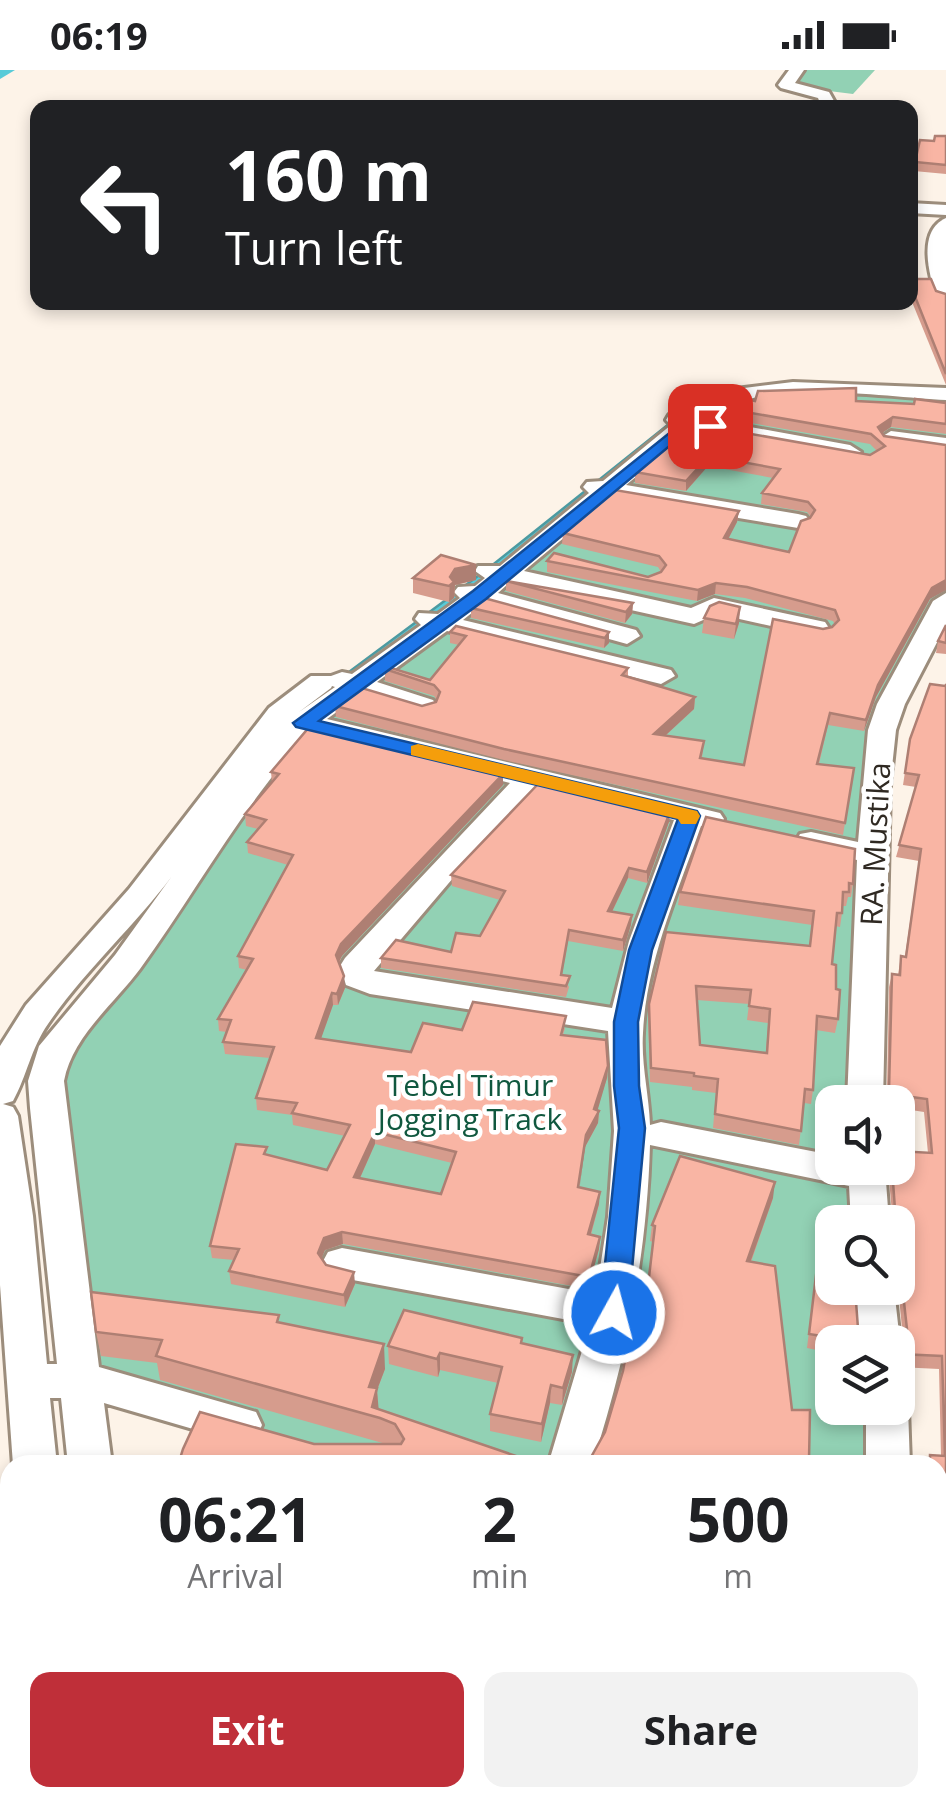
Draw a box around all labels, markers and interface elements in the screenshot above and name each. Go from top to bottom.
text: 06:19 [50,9,148,61]
text: 160 m [225,126,432,222]
icon: left [60,140,190,270]
text: Turn left [225,217,403,278]
pin [668,384,753,469]
icon: arrive [683,399,738,454]
street label: RA. Mustika [850,761,899,927]
park label: Tebel Timur Jogging Track [375,1064,562,1139]
map controls [815,1085,915,1425]
button: sound [815,1085,915,1185]
button: search [815,1205,915,1305]
position arrow [562,1261,666,1365]
button: layers [815,1325,915,1425]
text: 06:21 [158,1478,313,1560]
text: 2 [483,1478,517,1560]
text: 500 [687,1478,790,1560]
text: Arrival [187,1554,284,1597]
text: min [471,1554,528,1597]
text: m [723,1554,753,1597]
button: Exit [30,1672,464,1787]
button: Share [484,1672,918,1787]

